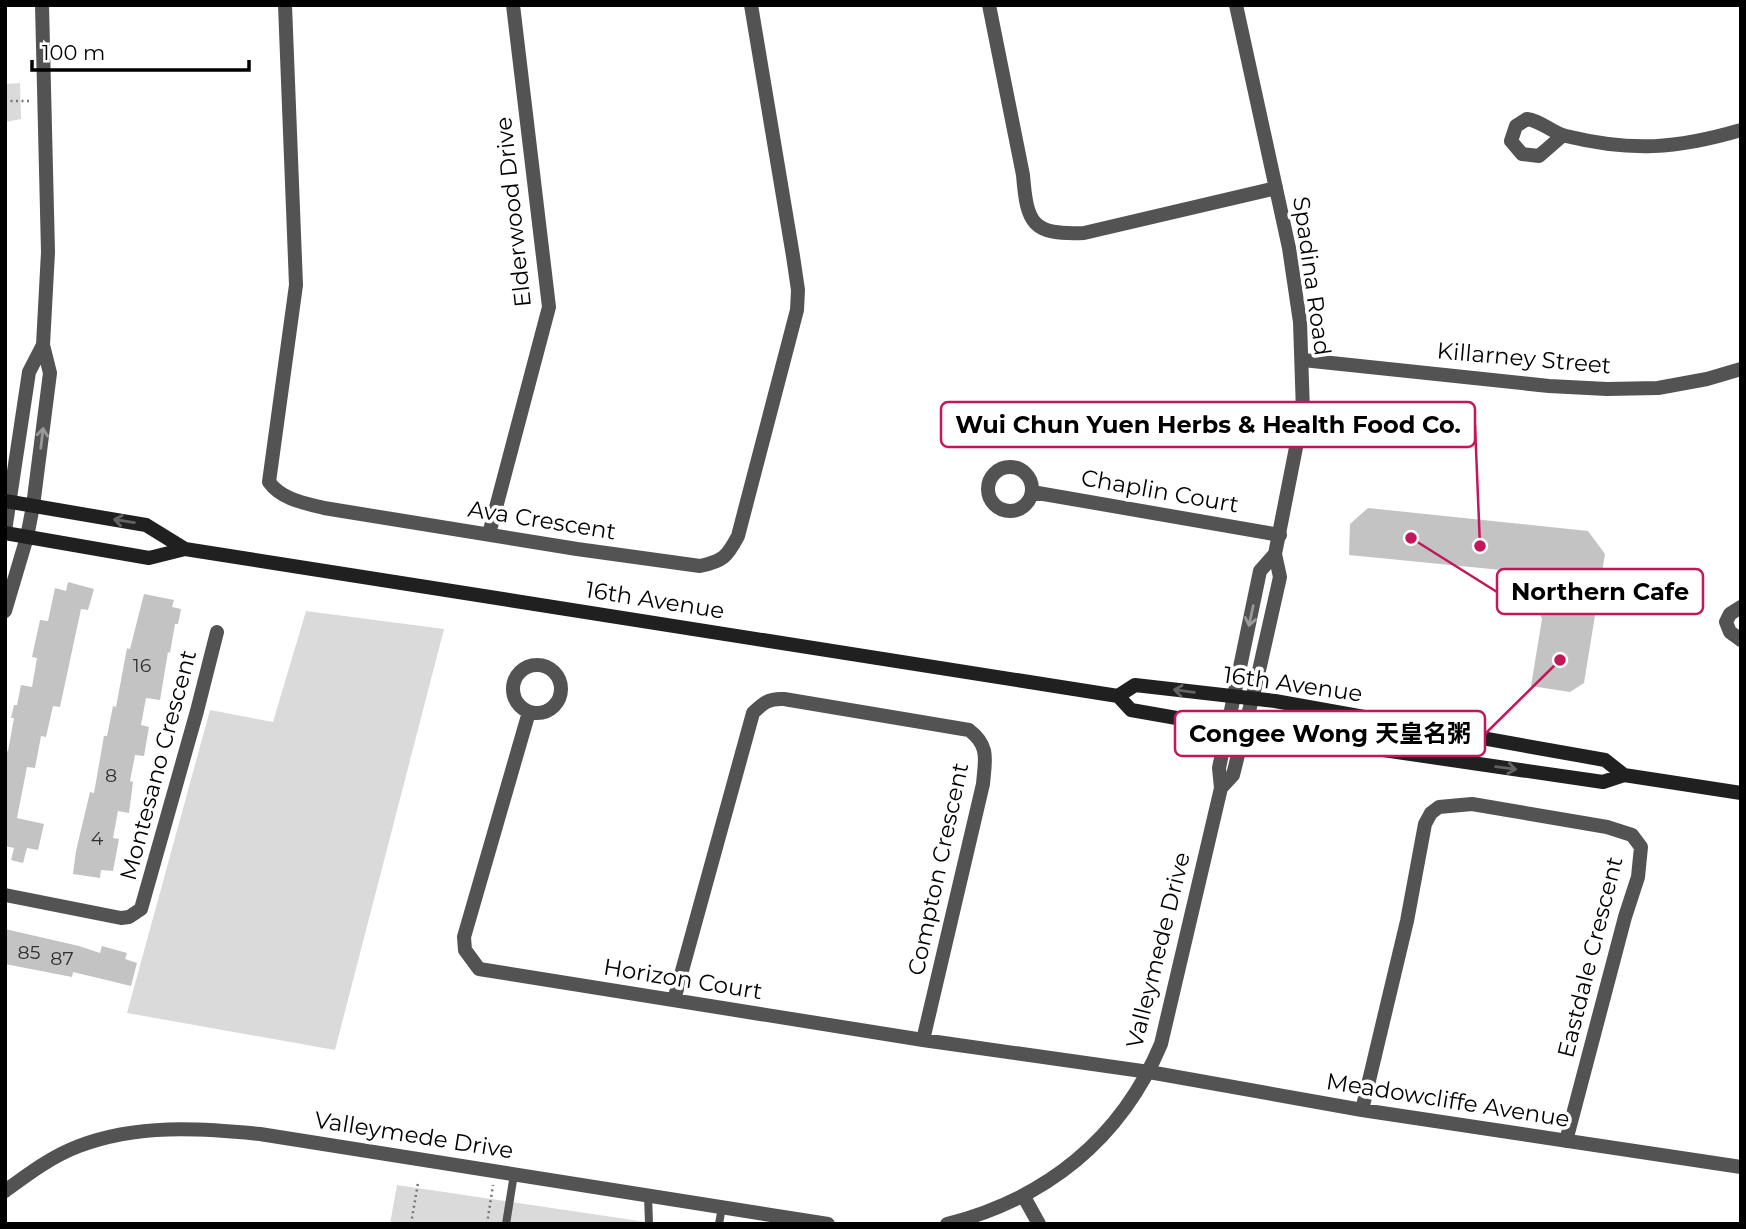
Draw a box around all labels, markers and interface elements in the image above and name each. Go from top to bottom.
scale bar [32,28,248,72]
text: 100 m [42,40,105,65]
street label: Elderwood Drive [489,115,537,309]
street label: Spadina Road [1287,195,1337,357]
street label: Killarney Street [1436,336,1612,380]
callout: Wui Chun Yuen Herbs & Health Food Co. [941,402,1475,447]
text: Wui Chun Yuen Herbs & Health Food Co. [955,410,1461,439]
one-way arrow [35,428,48,450]
street label: Chaplin Court [1079,463,1241,519]
street label: Ava Crescent [466,494,618,546]
one-way arrow [113,514,136,527]
callout: Northern Cafe [1497,569,1703,614]
street label: 16th Avenue [584,575,726,625]
text: Northern Cafe [1511,577,1689,606]
one-way arrow [1243,604,1257,627]
street label: Montesano Crescent [114,647,202,883]
house number: 16 [133,654,151,677]
street label: 16th Avenue [1222,660,1364,708]
one-way arrow [1173,685,1196,698]
callout: Congee Wong 天皇名粥 [1175,711,1485,756]
text: Congee Wong 天皇名粥 [1189,719,1471,748]
street label: Compton Crescent [902,760,974,978]
one-way arrow [1494,762,1517,775]
house number: 8 [105,764,117,787]
house number: 4 [91,827,104,850]
street label: Valleymede Drive [1120,849,1196,1051]
street label: Eastdale Crescent [1551,854,1629,1060]
house number: 85 [18,941,41,964]
house number: 87 [50,947,74,970]
street label: Horizon Court [602,953,764,1005]
street label: Meadowcliffe Avenue [1324,1067,1572,1133]
street label: Valleymede Drive [313,1105,515,1165]

